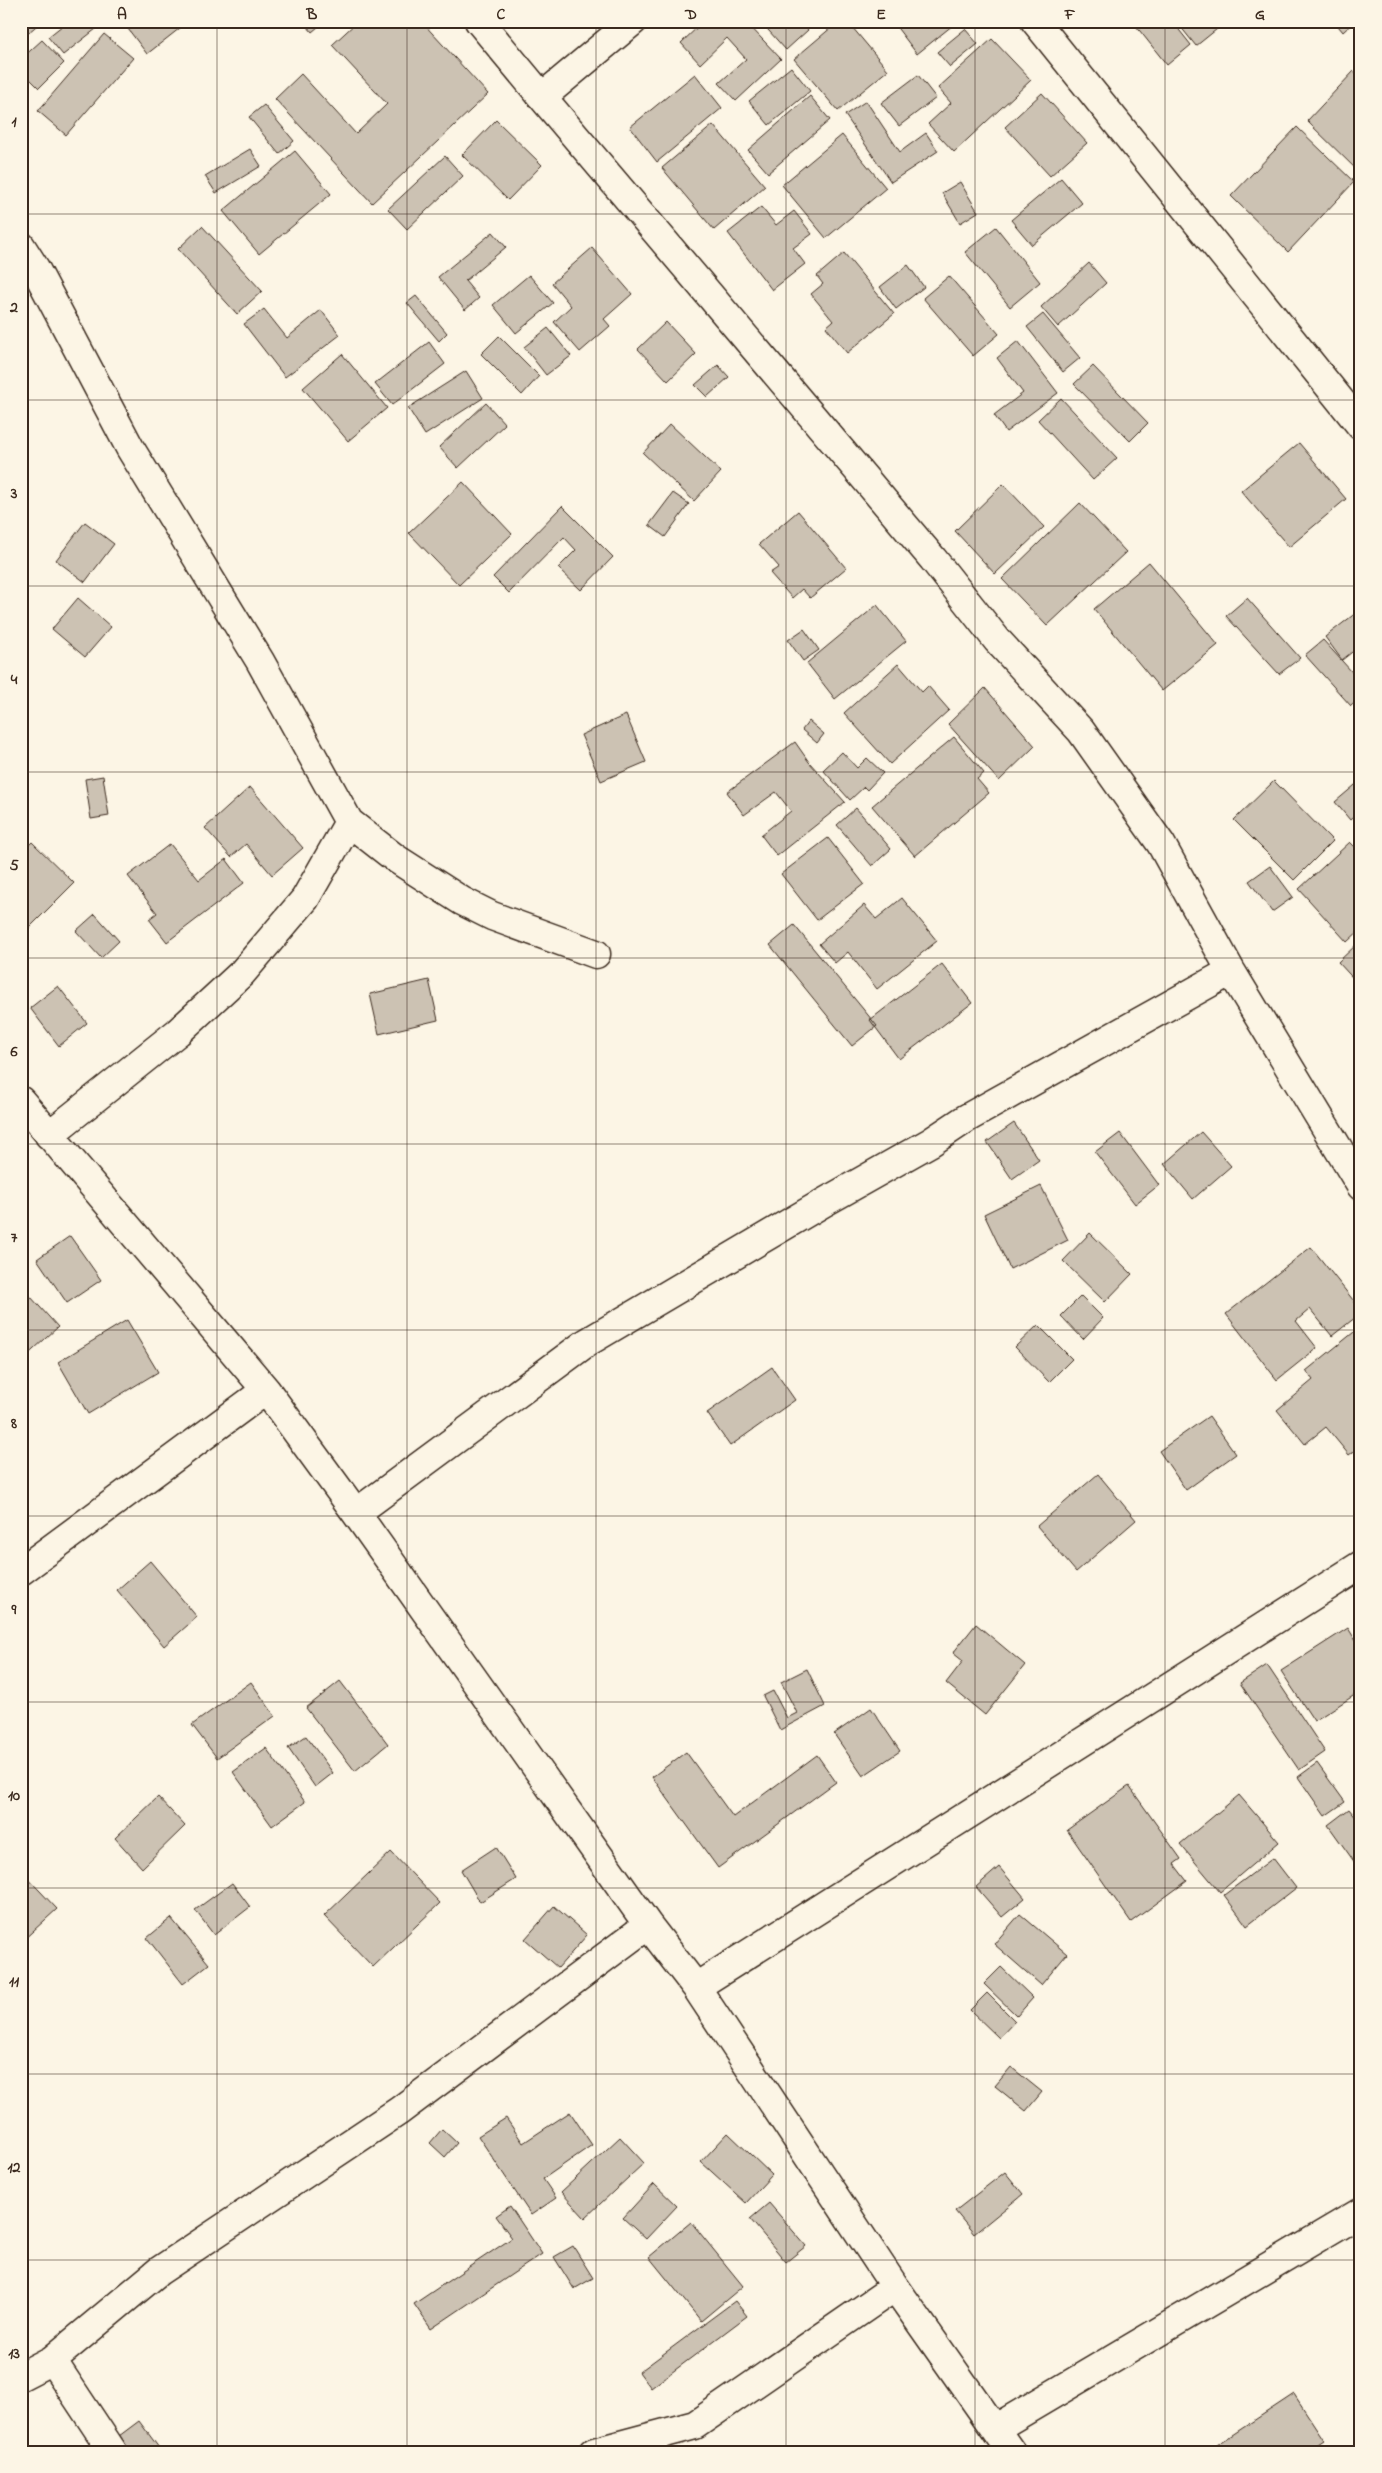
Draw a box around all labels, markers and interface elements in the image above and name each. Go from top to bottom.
text: A [117,3,127,27]
text: B [306,3,318,27]
text: C [497,3,506,27]
text: D [684,3,697,27]
text: E [876,3,886,27]
text: F [1064,3,1076,27]
text: G [1255,3,1265,27]
text: 1 [11,110,17,134]
text: 2 [9,296,18,320]
text: 3 [10,482,18,506]
text: 4 [10,668,18,692]
text: 5 [9,854,19,878]
text: 6 [9,1040,18,1064]
text: 7 [11,1226,18,1250]
text: 8 [10,1412,17,1436]
text: 9 [11,1598,17,1622]
text: 10 [8,1784,20,1808]
text: 11 [9,1970,20,1994]
text: 12 [7,2156,21,2180]
text: 13 [8,2342,20,2366]

